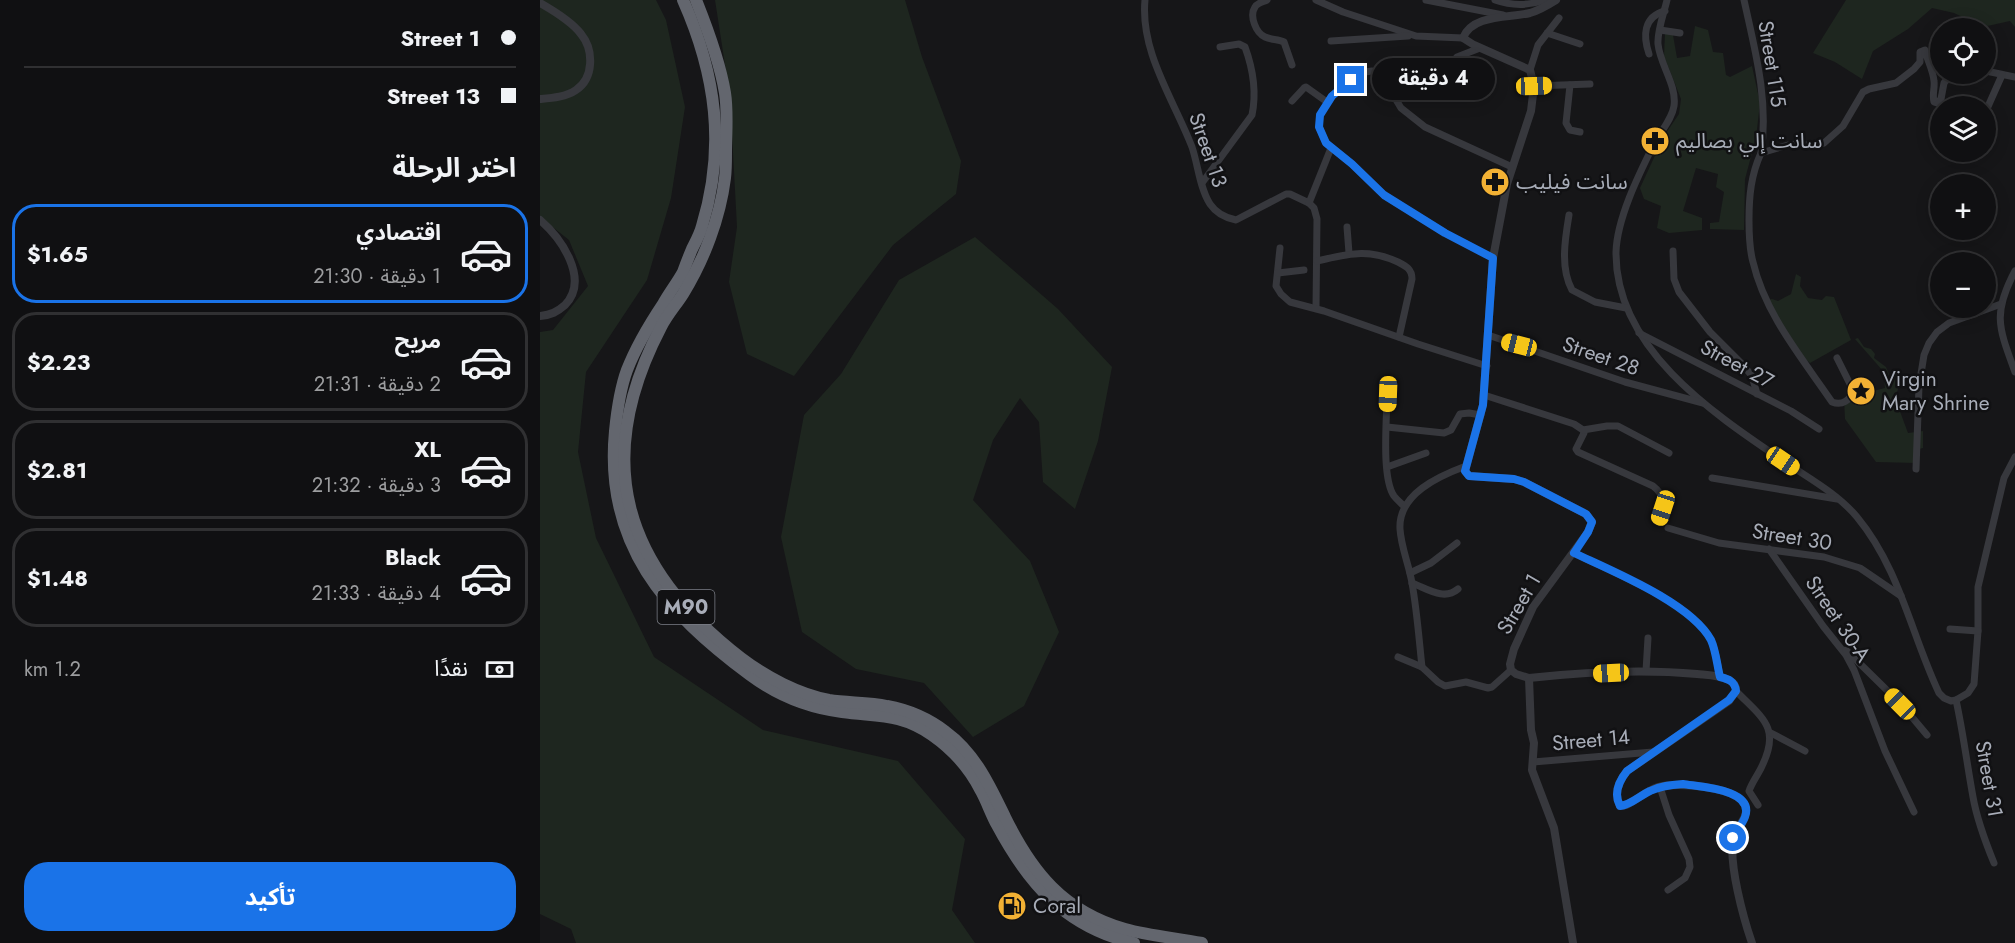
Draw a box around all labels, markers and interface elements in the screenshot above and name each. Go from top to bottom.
map controls [1930,18,1996,318]
button: locate [1930,18,1996,84]
street label: Street 115 [1750,19,1794,109]
text: Street 1 [401,22,480,54]
callout: 4 دقيقة [1372,59,1495,101]
text: 4 دقيقة [1398,64,1469,93]
route end [1337,66,1364,93]
car [1516,76,1552,96]
text: Street 13 [387,80,480,112]
button: layers [1930,96,1996,162]
street label: Street 13 [1181,109,1235,191]
pharmacy icon: سانت إلي بصاليم [1639,125,1671,157]
place label: سانت إلي بصاليم [1676,126,1822,157]
text: اختر الرحلة [393,148,516,187]
pharmacy icon: سانت فيليب [1479,166,1511,198]
place label: سانت فيليب [1516,167,1628,197]
button: + [1930,174,1996,240]
text: اقتصادي [356,216,441,248]
icon: car [459,227,513,281]
text: $1.65 [27,238,88,270]
button: − [1930,252,1996,318]
text: 1 دقيقة · 21:30 [313,262,441,291]
text: مريح [395,324,441,356]
street label: Street 28 [1558,329,1644,383]
car [1499,332,1539,358]
street label: Street 27 [1695,332,1779,396]
icon: car [459,335,513,389]
text: $2.23 [27,346,90,378]
place label: Virgin Mary Shrine [1882,364,1990,418]
text: 2 دقيقة · 21:31 [314,370,441,399]
place icon: Virgin Mary Shrine [1845,375,1877,407]
car [1378,376,1398,412]
text: XL [414,433,441,465]
icon: car [459,443,513,497]
car [1763,443,1803,479]
text: $2.81 [27,454,87,486]
text: 3 دقيقة · 21:32 [312,471,441,500]
car [1649,488,1677,528]
street label: Street 30 [1750,516,1834,558]
text: Black [385,541,441,573]
icon: car [459,551,513,605]
text: $1.48 [27,562,88,594]
street label: Street 1 [1490,568,1548,640]
street label: Street 30-A [1798,570,1878,668]
text: 4 دقيقة · 21:33 [312,579,441,608]
road number: M90 [658,590,714,624]
text: نقدًا [434,652,468,684]
icon: cash [483,653,516,686]
text: 1.2 km [24,655,81,684]
car [1593,663,1629,683]
car [1881,685,1919,723]
street label: Street 14 [1551,722,1631,758]
street label: Street 31 [1968,738,2010,820]
route start [1719,824,1746,851]
button: تأكيد [24,862,516,931]
fuel station icon: Coral [996,890,1028,922]
place label: Coral [1033,891,1081,921]

